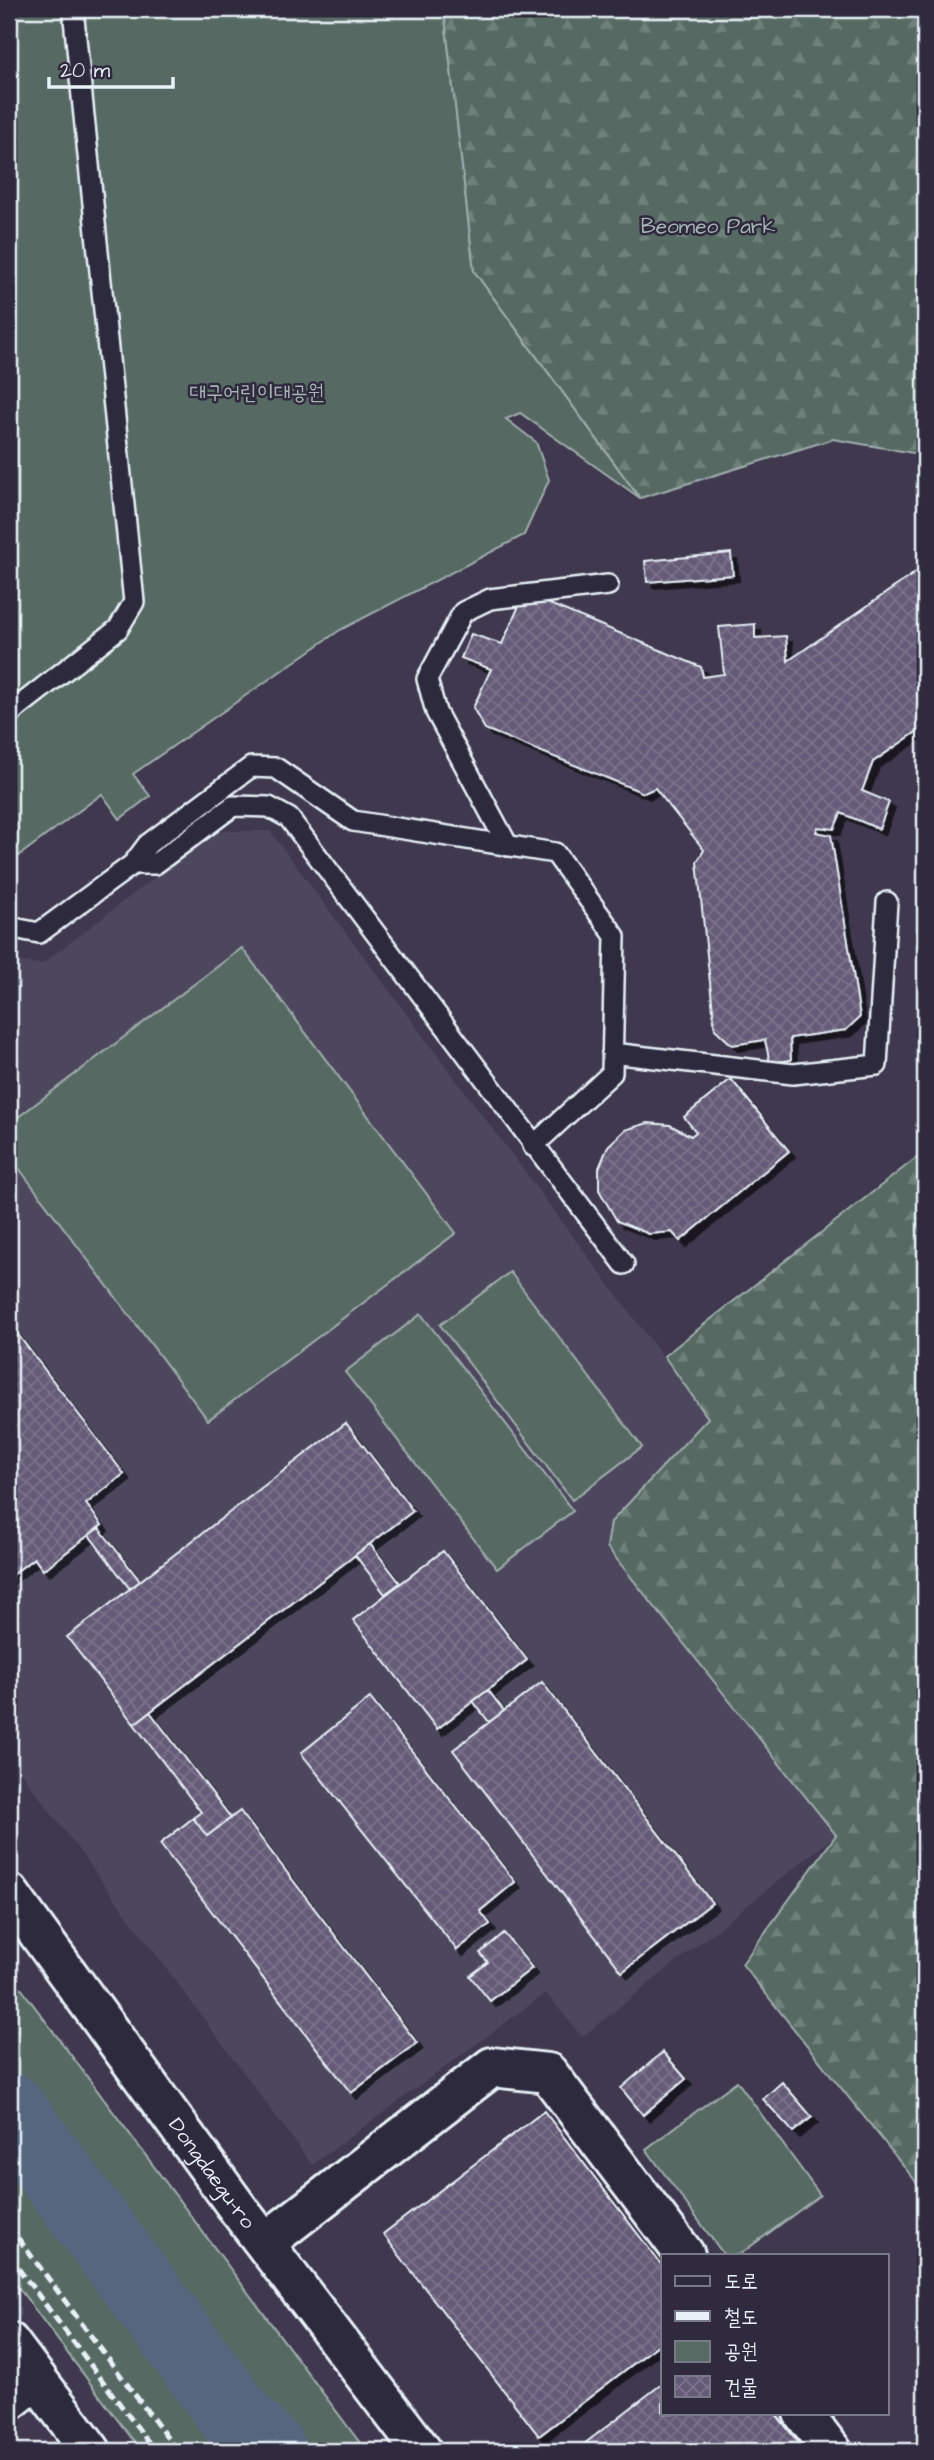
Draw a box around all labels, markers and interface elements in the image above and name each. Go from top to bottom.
scale bar [49,46,173,90]
text: 20 m [60,56,111,85]
park label: Beomeo Park [641,212,775,241]
park label: 대구어린이대공원 [189,378,325,407]
street label: Dongdaegu-ro [162,2112,263,2235]
legend [661,2254,888,2414]
text: 도로 [724,2267,758,2296]
text: 철도 [724,2303,758,2332]
text: 공원 [724,2337,758,2366]
text: 건물 [724,2373,758,2402]

